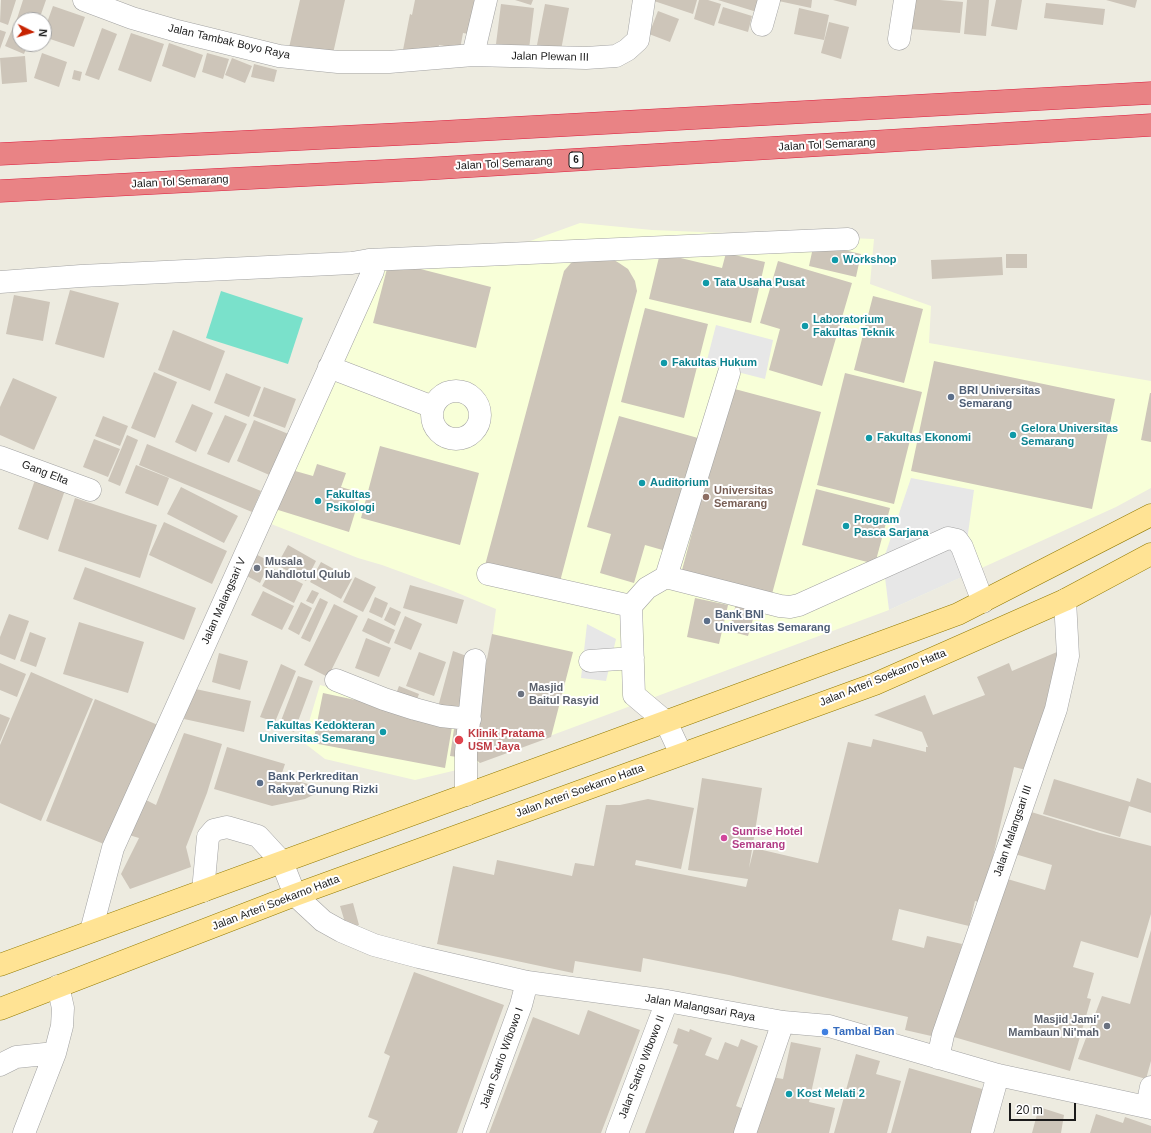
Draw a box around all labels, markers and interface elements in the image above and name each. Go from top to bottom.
north arrow [12,12,52,52]
street label: Jalan Tambak Boyo Raya [167,22,291,62]
text: N [37,28,49,37]
street label: Jalan Plewan III [511,50,589,64]
street label: Jalan Tol Semarang [778,136,876,154]
road number: 6 [569,152,583,168]
street label: Jalan Tol Semarang [455,155,553,173]
street label: Jalan Tol Semarang [131,173,229,191]
place label: Workshop [843,253,897,267]
marker: Workshop [830,255,840,265]
place label: Tata Usaha Pusat [714,276,805,290]
marker: Tata Usaha Pusat [701,278,711,288]
place label: Laboratorium Fakultas Teknik [813,313,895,339]
marker: Laboratorium Fakultas Teknik [800,321,810,331]
place label: Fakultas Hukum [672,356,757,370]
marker: Fakultas Hukum [659,358,669,368]
place label: BRI Universitas Semarang [959,384,1040,410]
marker: BRI Universitas Semarang [946,392,956,402]
place label: Gelora Universitas Semarang [1021,422,1118,448]
marker: Gelora Universitas Semarang [1008,430,1018,440]
place label: Fakultas Ekonomi [877,431,971,445]
marker: Fakultas Ekonomi [864,433,874,443]
street label: Gang Elta [20,458,70,488]
place label: Auditorium [650,476,709,490]
marker: Auditorium [637,478,647,488]
place label: Universitas Semarang [714,484,773,510]
place label: Fakultas Psikologi [326,488,375,514]
marker: Universitas Semarang [701,492,711,502]
marker: Fakultas Psikologi [313,496,323,506]
place label: Program Pasca Sarjana [854,513,929,539]
marker: Program Pasca Sarjana [841,521,851,531]
place label: Musala Nahdlotul Qulub [265,555,351,581]
street label: Jalan Malangsari V [199,556,249,646]
marker: Musala Nahdlotul Qulub [252,563,262,573]
place label: Bank BNI Universitas Semarang [715,608,831,634]
marker: Bank BNI Universitas Semarang [702,616,712,626]
street label: Jalan Arteri Soekarno Hatta [818,647,948,709]
place label: Masjid Baitul Rasyid [529,681,599,707]
marker: Masjid Baitul Rasyid [516,689,526,699]
place label: Fakultas Kedokteran Universitas Semarang [259,719,375,745]
marker: Fakultas Kedokteran Universitas Semarang [378,727,388,737]
place label: Klinik Pratama USM Jaya [468,727,544,753]
marker: Klinik Pratama USM Jaya [453,734,465,746]
street label: Jalan Arteri Soekarno Hatta [514,762,646,820]
place label: Bank Perkreditan Rakyat Gunung Rizki [268,770,378,796]
marker: Bank Perkreditan Rakyat Gunung Rizki [255,778,265,788]
street label: Jalan Malangsari III [991,784,1035,878]
place label: Sunrise Hotel Semarang [732,825,803,851]
marker: Sunrise Hotel Semarang [719,833,729,843]
street label: Jalan Arteri Soekarno Hatta [211,873,341,933]
street label: Jalan Malangsari Raya [644,992,756,1024]
street label: Jalan Satrio Wibowo I [478,1006,526,1110]
place label: Masjid Jami' Mambaun Ni'mah [1008,1013,1099,1039]
street label: Jalan Satrio Wibowo II [616,1014,668,1120]
marker: Masjid Jami' Mambaun Ni'mah [1102,1021,1112,1031]
place label: Tambal Ban [833,1025,895,1039]
marker: Tambal Ban [820,1027,830,1037]
place label: Kost Melati 2 [797,1087,865,1101]
marker: Kost Melati 2 [784,1089,794,1099]
scale bar [1011,1095,1078,1121]
text: 20 m [1016,1103,1043,1117]

